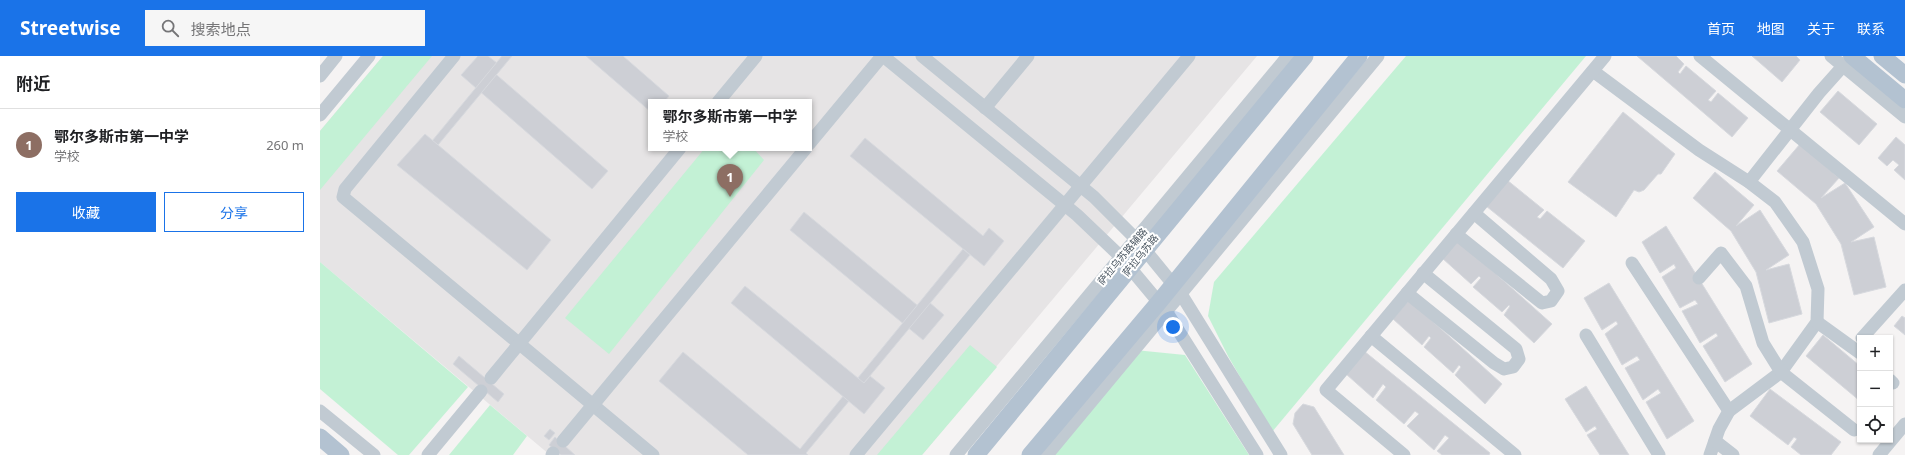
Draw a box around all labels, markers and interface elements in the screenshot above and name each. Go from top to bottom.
search box [145,10,425,46]
text: Streetwise [20,15,121,41]
icon: search [159,17,181,39]
text: 搜索地点 [191,19,251,39]
text: 首页 [1707,19,1735,38]
text: 地图 [1757,19,1785,38]
text: 关于 [1807,19,1835,38]
text: 联系 [1857,19,1885,38]
text: 附近 [16,72,50,95]
popup [648,99,812,151]
text: 鄂尔多斯市第一中学 [662,106,798,126]
text: 鄂尔多斯市第一中学 [54,126,189,146]
text: 学校 [662,127,689,145]
text: 1 [25,136,33,154]
text: 260 m [266,136,304,154]
text: 学校 [54,147,80,165]
pin: 1 [717,164,743,197]
button: 收藏 [16,192,156,232]
button: 分享 [164,192,304,232]
street label: 萨拉乌苏路辅路 [1094,225,1150,287]
street label: 萨拉乌苏路 [1119,231,1161,279]
your location [1163,317,1183,337]
map controls [1857,335,1893,443]
button: + [1857,335,1893,371]
button: − [1857,371,1893,407]
button: locate [1857,407,1893,443]

